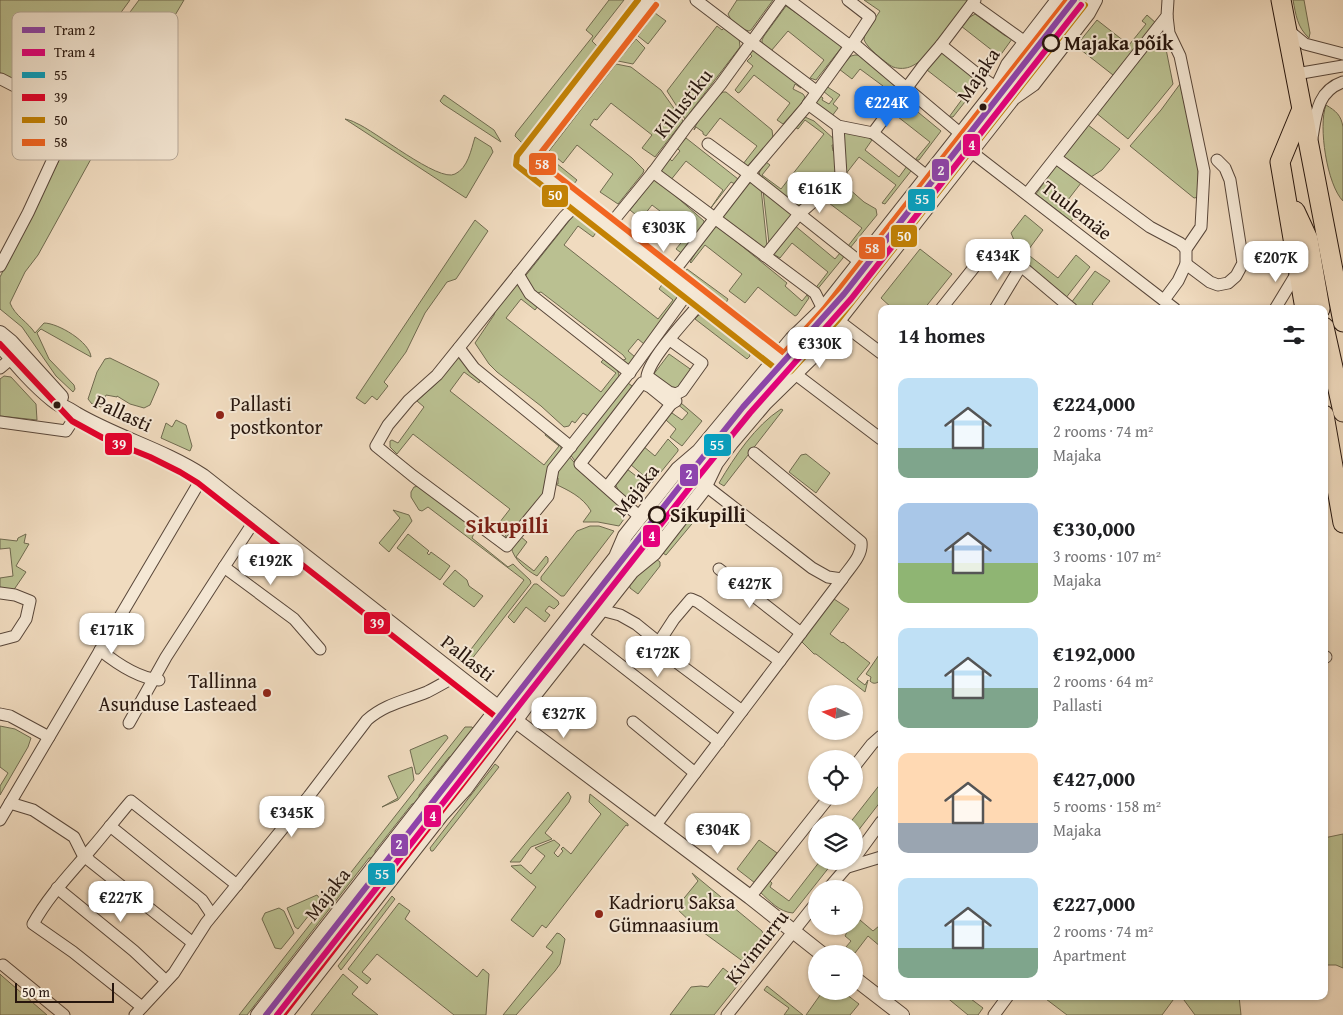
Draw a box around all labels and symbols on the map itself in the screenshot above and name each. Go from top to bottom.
legend [12,12,178,160]
text: Tram 2 [54,20,95,40]
place label: Majaka põik [1064,28,1174,57]
marker: Majaka põik [1042,34,1060,52]
street label: Majaka [949,41,1007,108]
text: Tram 4 [54,42,96,62]
street label: Killustiku [646,62,719,144]
text: 55 [54,65,67,85]
pin: €224K [852,86,922,128]
text: 39 [54,87,68,107]
unlabelled marker [978,102,988,112]
text: 50 [54,110,68,130]
text: 58 [54,132,68,152]
line badge: 4 [962,133,981,157]
text: 4 [968,135,976,155]
line badge: 58 [528,152,557,176]
text: 58 [535,154,549,174]
line badge: 2 [931,158,950,182]
text: 2 [937,160,945,180]
pin: €161K [785,172,855,214]
street label: Tuulemäe [1036,173,1119,247]
line badge: 50 [541,184,569,208]
text: 50 [548,185,562,205]
line badge: 55 [907,188,936,212]
text: 55 [915,189,929,209]
pin: €303K [629,210,699,253]
line badge: 50 [890,224,918,248]
text: 50 [897,226,911,246]
line badge: 58 [858,236,886,260]
text: 58 [865,238,879,258]
pin: €434K [963,238,1033,281]
pin: €207K [1241,240,1311,283]
pin: €330K [785,326,855,369]
street label: Pallasti [89,386,158,439]
place label: Pallasti postkontor [230,389,323,441]
unlabelled marker [52,400,62,410]
marker: Pallasti postkontor [214,409,226,421]
line badge: 39 [104,432,133,456]
line badge: 55 [703,433,732,457]
text: 39 [112,434,126,454]
text: 55 [710,435,724,455]
street label: Majaka [606,457,666,522]
line badge: 2 [679,463,699,487]
text: 2 [685,464,693,484]
place label: Sikupilli [670,500,746,529]
marker: Sikupilli [648,506,666,524]
district label: Sikupilli [465,509,549,541]
line badge: 4 [642,524,661,548]
text: 4 [648,526,656,546]
pin: €192K [236,544,306,586]
pin: €427K [715,566,785,609]
line badge: 39 [363,611,391,635]
pin: €171K [77,612,147,655]
text: 39 [370,613,384,633]
street label: Pallasti [435,627,502,688]
pin: €172K [623,636,693,678]
place label: Tallinna Asunduse Lasteaed [99,666,258,718]
north arrow [808,685,862,740]
marker: Tallinna Asunduse Lasteaed [261,687,273,699]
pin: €327K [529,696,599,739]
pin: €345K [257,796,327,838]
line badge: 4 [423,804,442,828]
text: 4 [429,806,437,826]
pin: €304K [683,812,753,855]
line badge: 2 [390,833,409,857]
text: 2 [395,834,403,854]
street label: Majaka [297,861,357,926]
line badge: 55 [367,862,396,886]
text: 55 [375,864,389,884]
pin: €227K [86,880,156,923]
place label: Kadrioru Saksa Gümnaasium [609,887,736,939]
street label: Kivimurru [718,903,795,990]
marker: Kadrioru Saksa Gümnaasium [593,908,605,920]
scale bar [15,980,114,1003]

